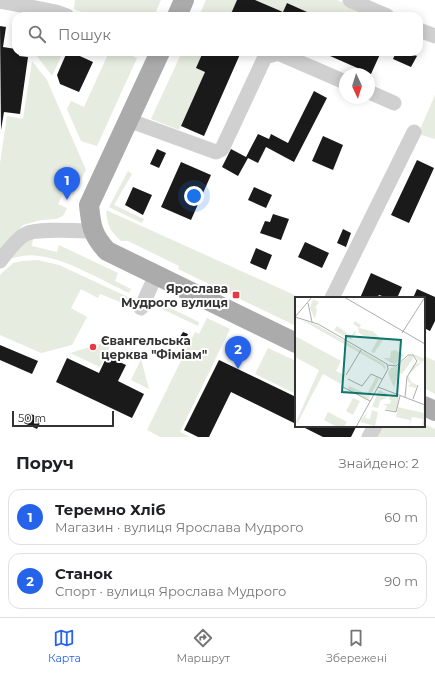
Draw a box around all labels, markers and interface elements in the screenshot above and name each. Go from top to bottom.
search box [12,12,423,56]
icon: search [26,23,48,45]
text: Пошук [58,25,111,44]
north arrow [339,68,375,104]
pin: 1 [54,167,80,200]
your location [184,186,204,206]
place label: Ярослава Мудрого вулиця [121,281,228,310]
marker: Ярослава Мудрого вулиця [231,290,241,300]
inset map [295,297,425,427]
place label: Євангельська церква "Фіміам" [101,333,207,362]
pin: 2 [225,336,251,369]
marker: Євангельська церква "Фіміам" [88,342,98,352]
scale bar [12,409,114,428]
text: 50 m [18,411,46,425]
text: Поруч [16,453,74,473]
text: Знайдено: 2 [339,455,419,471]
text: Теремно Хліб [55,500,166,519]
text: 1 [27,509,33,525]
text: 60 m [384,509,418,525]
text: Магазин · вулиця Ярослава Мудрого [55,519,304,535]
text: Станок [55,564,113,583]
text: 2 [26,573,34,589]
text: 90 m [384,573,418,589]
text: Спорт · вулиця Ярослава Мудрого [55,583,286,599]
tab: Карта [48,627,81,665]
tab: Маршрут [177,627,230,665]
tab: Збережені [326,627,387,665]

